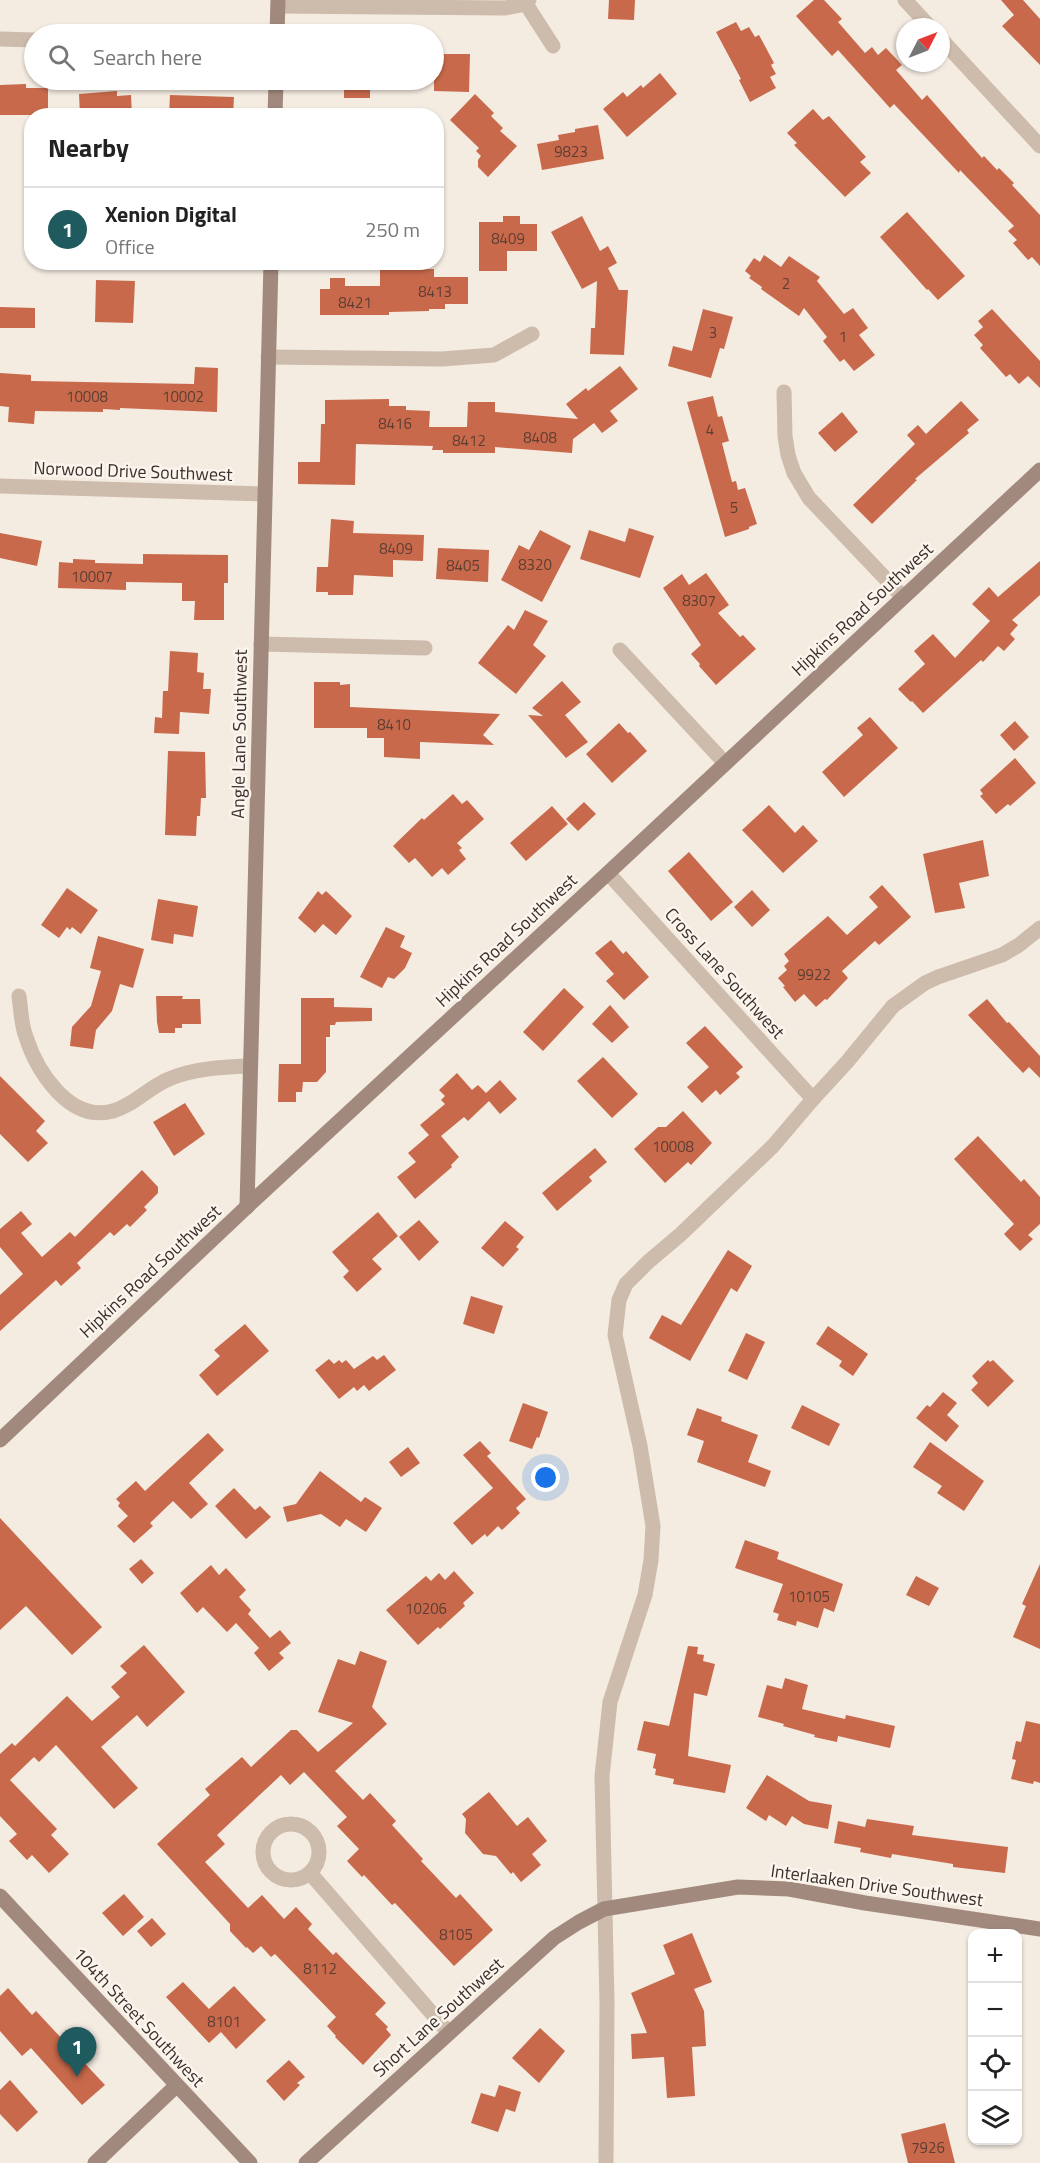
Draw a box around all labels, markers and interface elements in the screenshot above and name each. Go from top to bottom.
north arrow [896,18,950,72]
search box [24,24,444,90]
text: Search here [93,40,202,74]
icon: search [45,41,78,74]
text: Nearby [48,128,129,167]
house number: 9823 [554,140,588,163]
text: Xenion Digital [105,197,237,231]
text: 1 [62,214,73,245]
text: 250 m [365,214,420,245]
house number: 8409 [491,227,525,250]
text: Office [105,231,155,262]
house number: 2 [782,272,790,295]
house number: 8413 [418,280,452,303]
house number: 8421 [338,291,372,314]
house number: 3 [709,321,717,344]
house number: 1 [839,325,847,348]
house number: 10008 [66,385,108,408]
house number: 10002 [162,385,204,408]
house number: 8416 [378,412,412,435]
house number: 4 [706,418,714,441]
house number: 8408 [523,426,557,449]
house number: 8412 [452,429,486,452]
street label: Norwood Drive Southwest [33,454,234,488]
house number: 5 [730,496,738,519]
street label: Hipkins Road Southwest [785,536,939,682]
house number: 8409 [379,537,413,560]
house number: 8320 [518,553,552,576]
house number: 8405 [446,554,480,577]
house number: 10007 [71,565,113,588]
house number: 8307 [682,589,716,612]
street label: Angle Lane Southwest [224,648,254,819]
house number: 8410 [377,713,411,736]
street label: Hipkins Road Southwest [429,867,583,1013]
street label: Cross Lane Southwest [659,901,792,1045]
house number: 9922 [797,963,831,986]
house number: 10008 [652,1135,694,1158]
street label: Hipkins Road Southwest [73,1198,227,1344]
your location [531,1463,560,1492]
house number: 10105 [788,1585,830,1608]
house number: 10206 [405,1597,447,1620]
street label: Interlaaken Drive Southwest [769,1857,986,1913]
house number: 8105 [439,1923,473,1946]
map controls [968,1929,1022,2145]
button: + [968,1929,1022,1983]
street label: 104th Street Southwest [69,1943,209,2091]
street label: Short Lane Southwest [367,1950,510,2083]
house number: 8112 [303,1957,337,1980]
button: − [968,1983,1022,2037]
house number: 8101 [207,2010,241,2033]
pin: 1 [58,2028,97,2077]
button: locate [968,2037,1022,2091]
button: layers [968,2091,1022,2145]
house number: 7926 [911,2136,945,2159]

